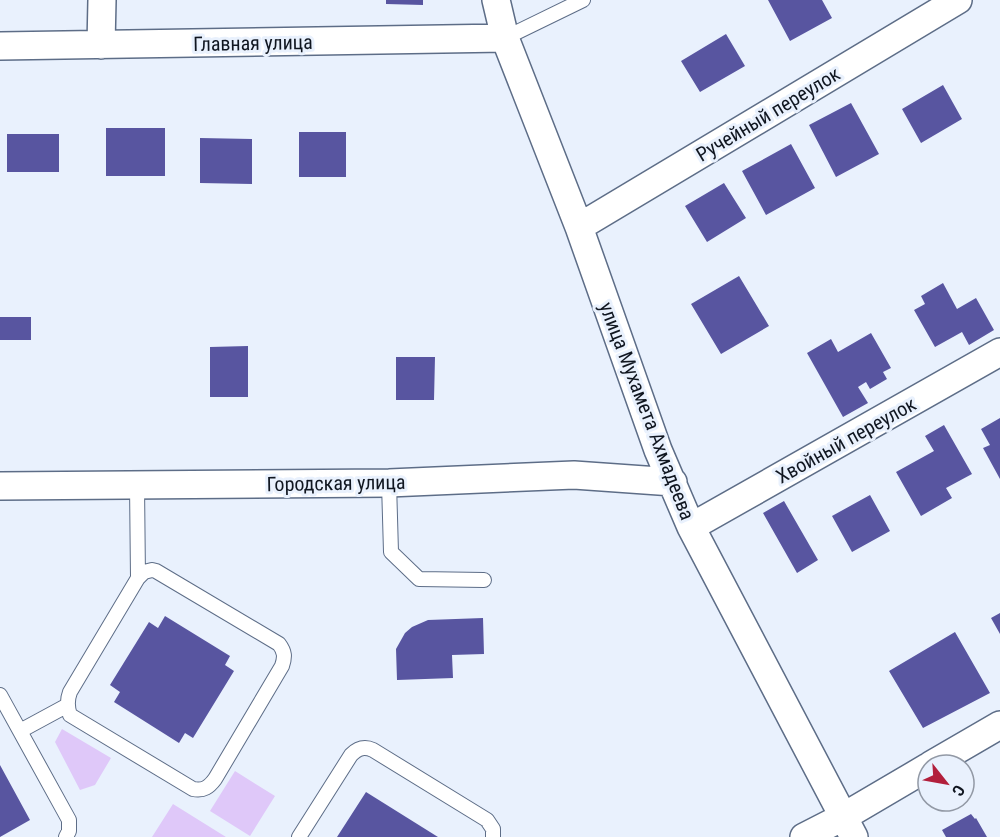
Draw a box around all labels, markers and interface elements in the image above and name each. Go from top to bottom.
street label: Главная улица [193,30,313,56]
street label: Ручейный переулок [692,61,845,166]
street label: улица Мухамета Ахмадеева [594,299,700,523]
street label: Хвойный переулок [772,391,921,488]
street label: Городская улица [266,470,406,496]
north arrow [916,753,976,813]
text: С [948,782,969,799]

